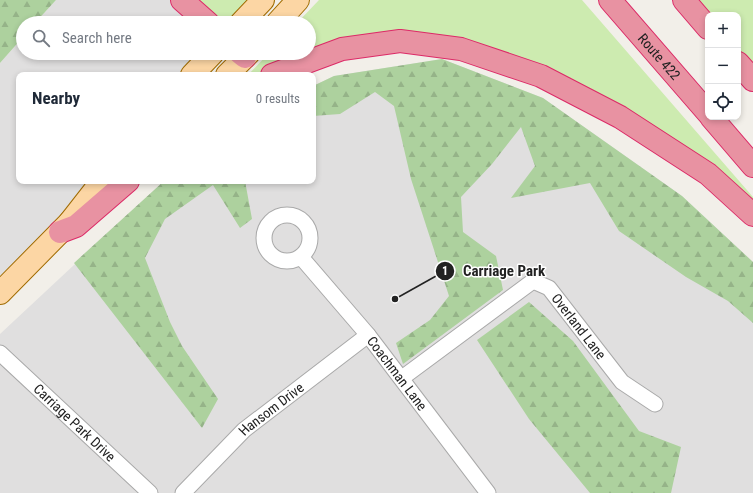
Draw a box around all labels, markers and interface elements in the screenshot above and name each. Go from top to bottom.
map controls [705,12,741,120]
button: + [705,12,741,48]
search box [16,16,316,60]
icon: search [30,27,52,49]
text: Search here [62,29,132,47]
street label: Route 422 [635,30,684,83]
button: − [705,48,741,84]
button: locate [705,84,741,120]
text: Nearby [32,88,80,108]
text: 0 results [256,91,300,106]
callout: Carriage Park [435,257,553,284]
text: Carriage Park [463,262,546,280]
text: 1 [442,264,448,278]
street label: Overland Lane [548,290,610,363]
street label: Coachman Lane [364,333,431,414]
street label: Hansom Drive [235,379,307,439]
street label: Carriage Park Drive [30,381,119,465]

